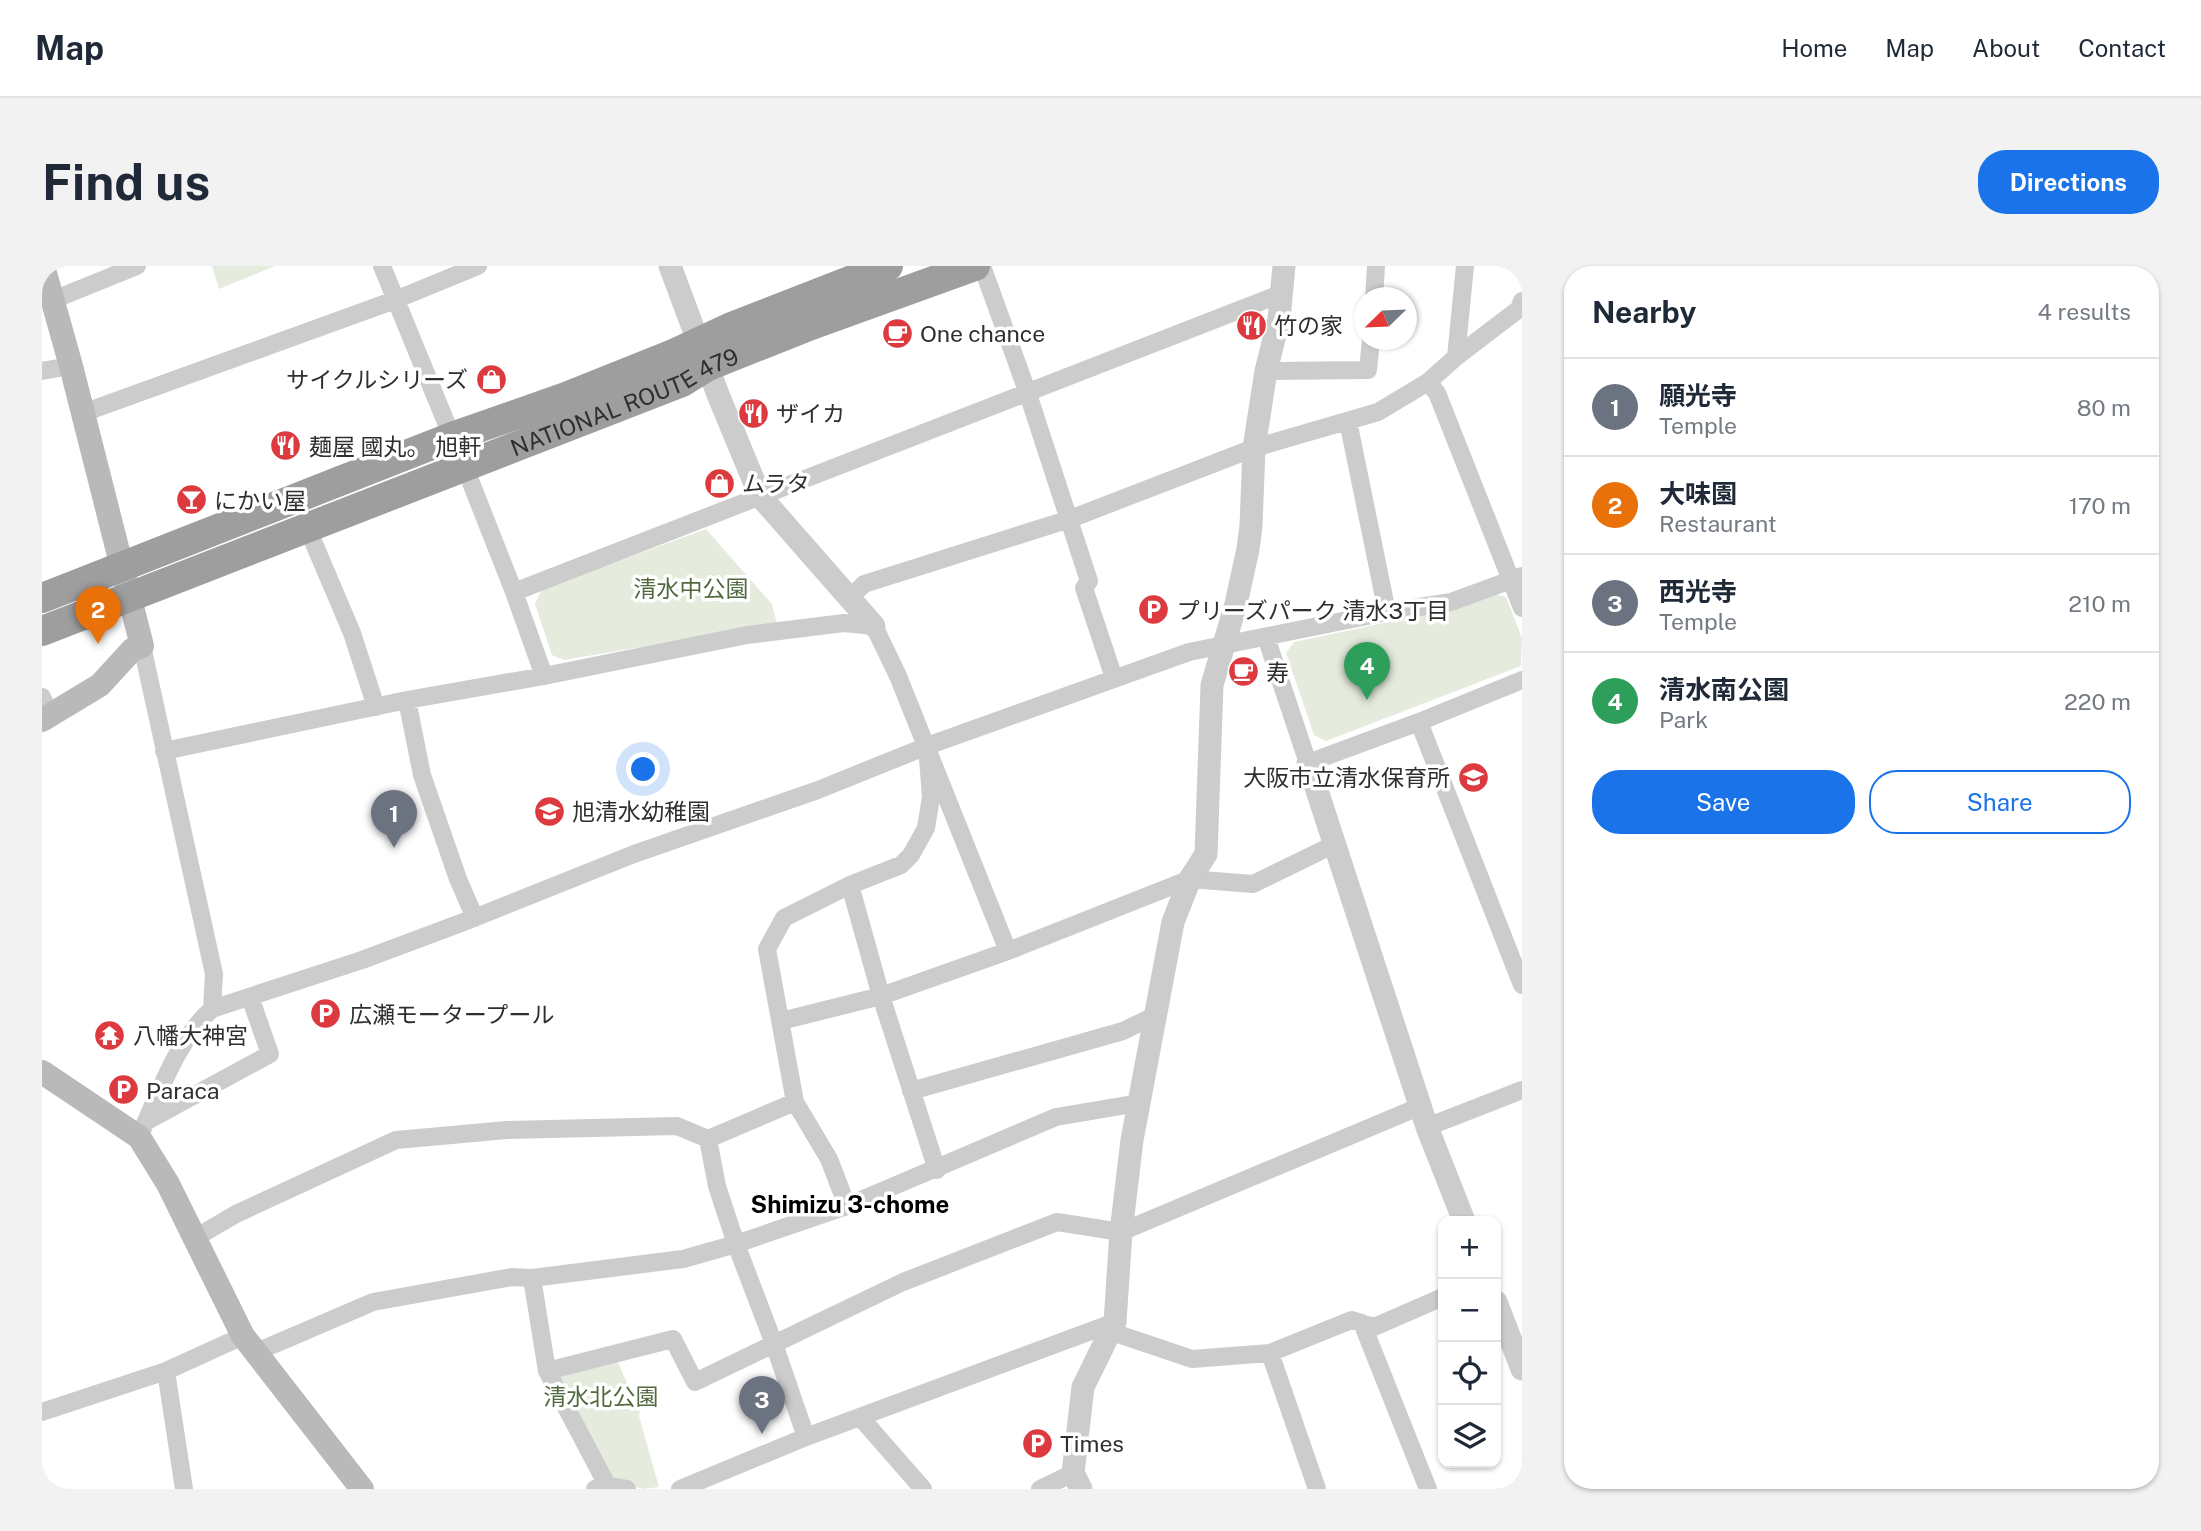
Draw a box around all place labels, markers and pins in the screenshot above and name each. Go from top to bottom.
restaurant icon: 竹の家 [1234,308,1268,342]
place label: 竹の家 [1274,312,1343,339]
cafe icon: One chance [880,316,914,350]
place label: One chance [920,320,1045,347]
shop icon: サイクルシリーズ [474,362,508,396]
place label: サイクルシリーズ [286,366,468,393]
restaurant icon: ザイカ [736,396,770,430]
place label: ザイカ [776,400,845,427]
restaurant icon: 麺屋 國丸。 旭軒 [269,429,303,463]
place label: 麺屋 國丸。 旭軒 [309,433,481,460]
shop icon: ムラタ [702,466,736,500]
place label: ムラタ [742,470,810,497]
bar icon: にかい屋 [174,483,208,517]
place label: にかい屋 [214,487,306,514]
pin: 2 [75,586,121,644]
parking icon: プリーズパーク 清水3丁目 [1137,593,1171,627]
place label: プリーズパーク 清水3丁目 [1177,597,1449,624]
pin: 4 [1344,642,1390,700]
cafe icon: 寿 [1226,655,1260,689]
place label: 寿 [1266,659,1289,686]
school or university icon: 大阪市立清水保育所 [1456,760,1490,794]
place label: 大阪市立清水保育所 [1243,764,1450,791]
pin: 1 [371,790,417,848]
school or university icon: 旭清水幼稚園 [532,794,566,828]
place label: 旭清水幼稚園 [572,798,710,825]
parking icon: 広瀬モータープール [309,997,343,1031]
place label: 広瀬モータープール [349,1001,555,1028]
temple icon: 八幡大神宮 [93,1018,127,1052]
place label: 八幡大神宮 [133,1022,248,1049]
parking icon: Paraca [106,1073,140,1107]
place label: Paraca [146,1077,220,1104]
pin: 3 [739,1376,785,1434]
parking icon: Times [1020,1426,1054,1460]
place label: Times [1060,1430,1124,1457]

